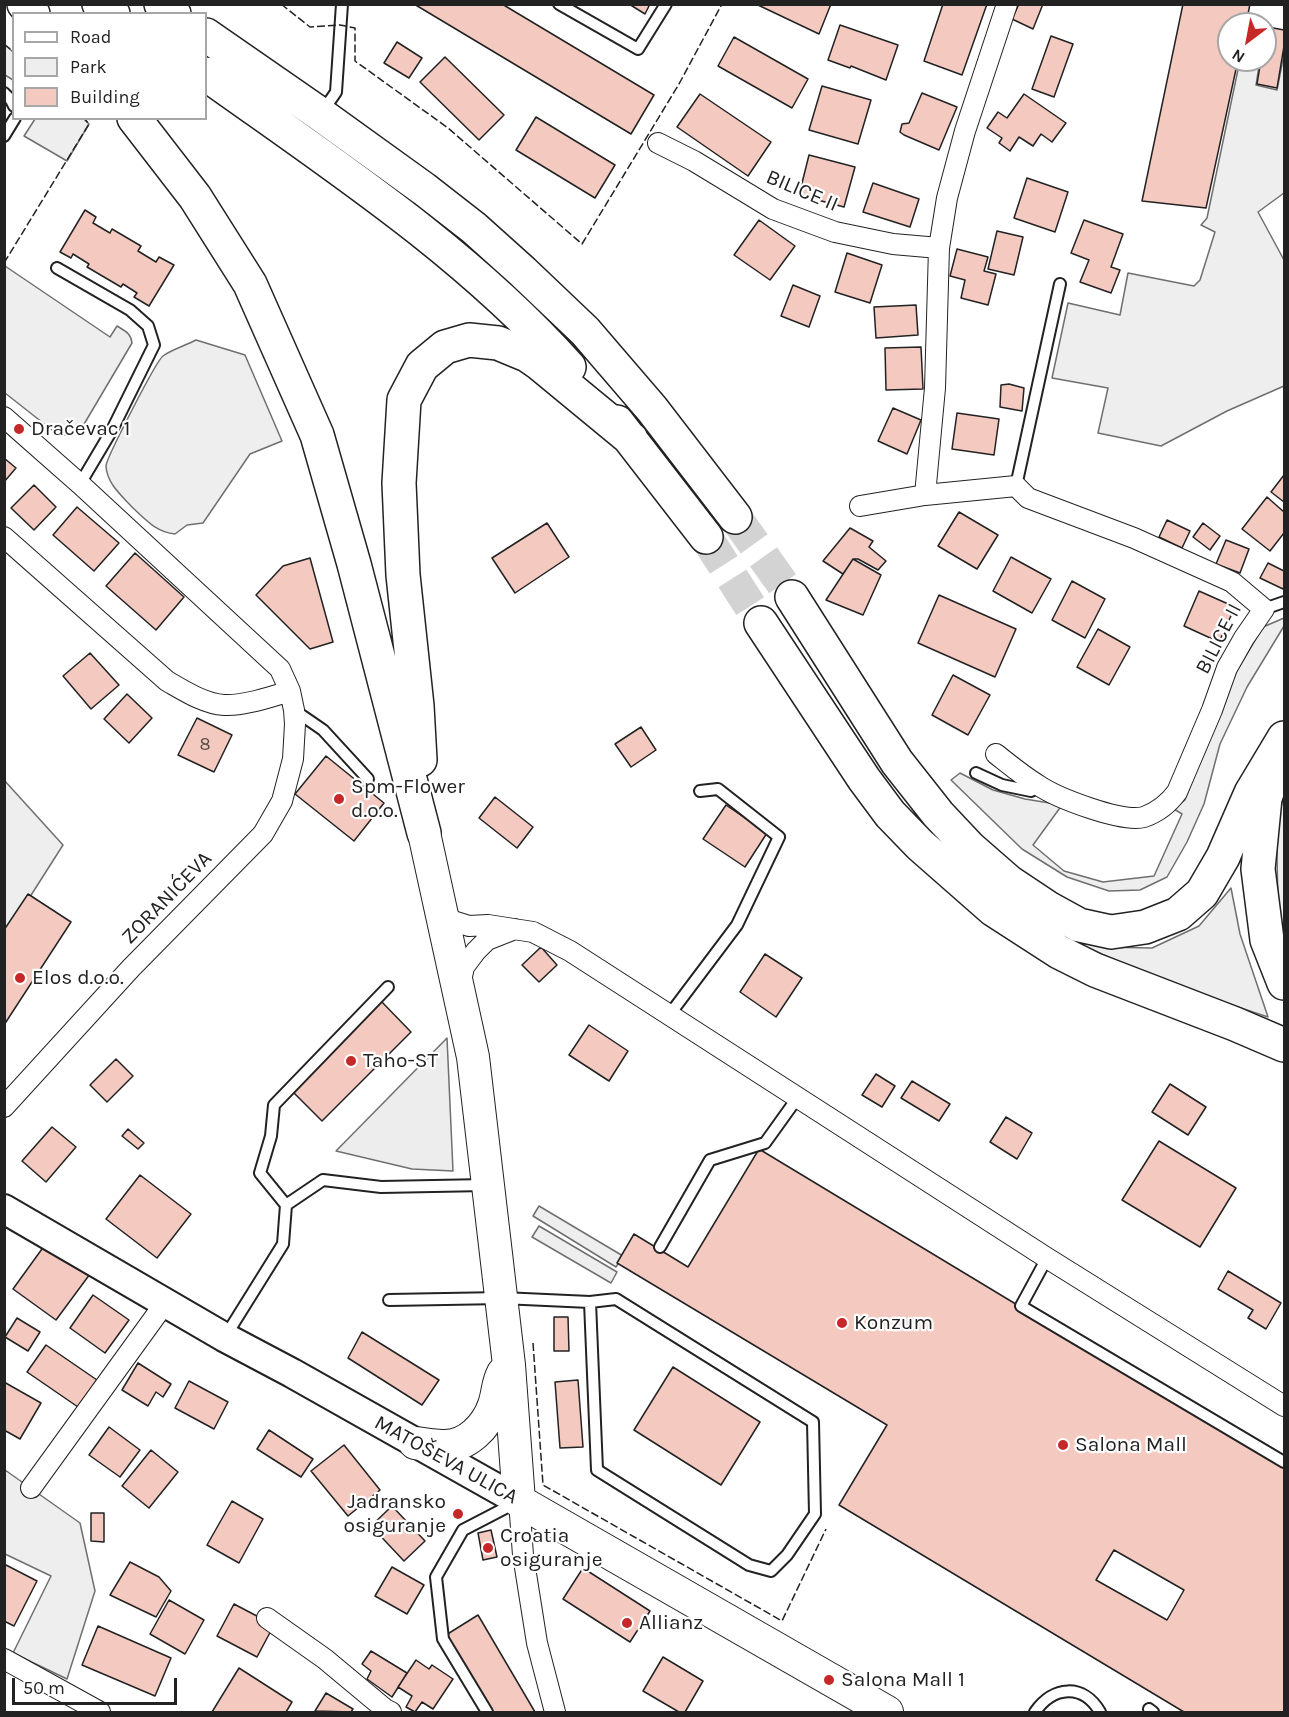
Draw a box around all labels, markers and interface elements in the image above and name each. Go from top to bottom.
legend [12,12,207,120]
north arrow [1217,12,1277,72]
text: Road [70,26,111,48]
text: N [1228,45,1248,67]
text: Park [70,56,107,78]
text: Building [70,86,140,108]
street label: BILICE II [762,165,842,217]
place label: Dračevac 1 [31,416,131,442]
marker: Dračevac 1 [12,422,26,436]
street label: BILICE II [1191,599,1247,679]
house number: 8 [199,734,211,756]
place label: Spm-Flower d.o.o. [351,774,465,824]
marker: Spm-Flower d.o.o. [332,792,346,806]
street label: ZORANIĆEVA [117,846,217,950]
place label: Elos d.o.o. [32,965,124,991]
marker: Elos d.o.o. [13,971,27,985]
place label: Taho-ST [363,1048,438,1074]
marker: Taho-ST [344,1054,358,1068]
place label: Konzum [854,1310,933,1336]
marker: Konzum [835,1316,849,1330]
street label: MATOŠEVA ULICA [370,1410,522,1510]
place label: Salona Mall [1075,1432,1187,1458]
marker: Salona Mall [1056,1438,1070,1452]
place label: Jadransko osiguranje [343,1489,446,1539]
marker: Jadransko osiguranje [451,1507,465,1521]
place label: Croatia osiguranje [500,1523,603,1573]
marker: Croatia osiguranje [481,1541,495,1555]
place label: Allianz [639,1610,703,1636]
marker: Allianz [620,1616,634,1630]
scale bar [15,1666,180,1704]
place label: Salona Mall 1 [841,1667,965,1693]
marker: Salona Mall 1 [822,1673,836,1687]
text: 50 m [23,1677,65,1699]

